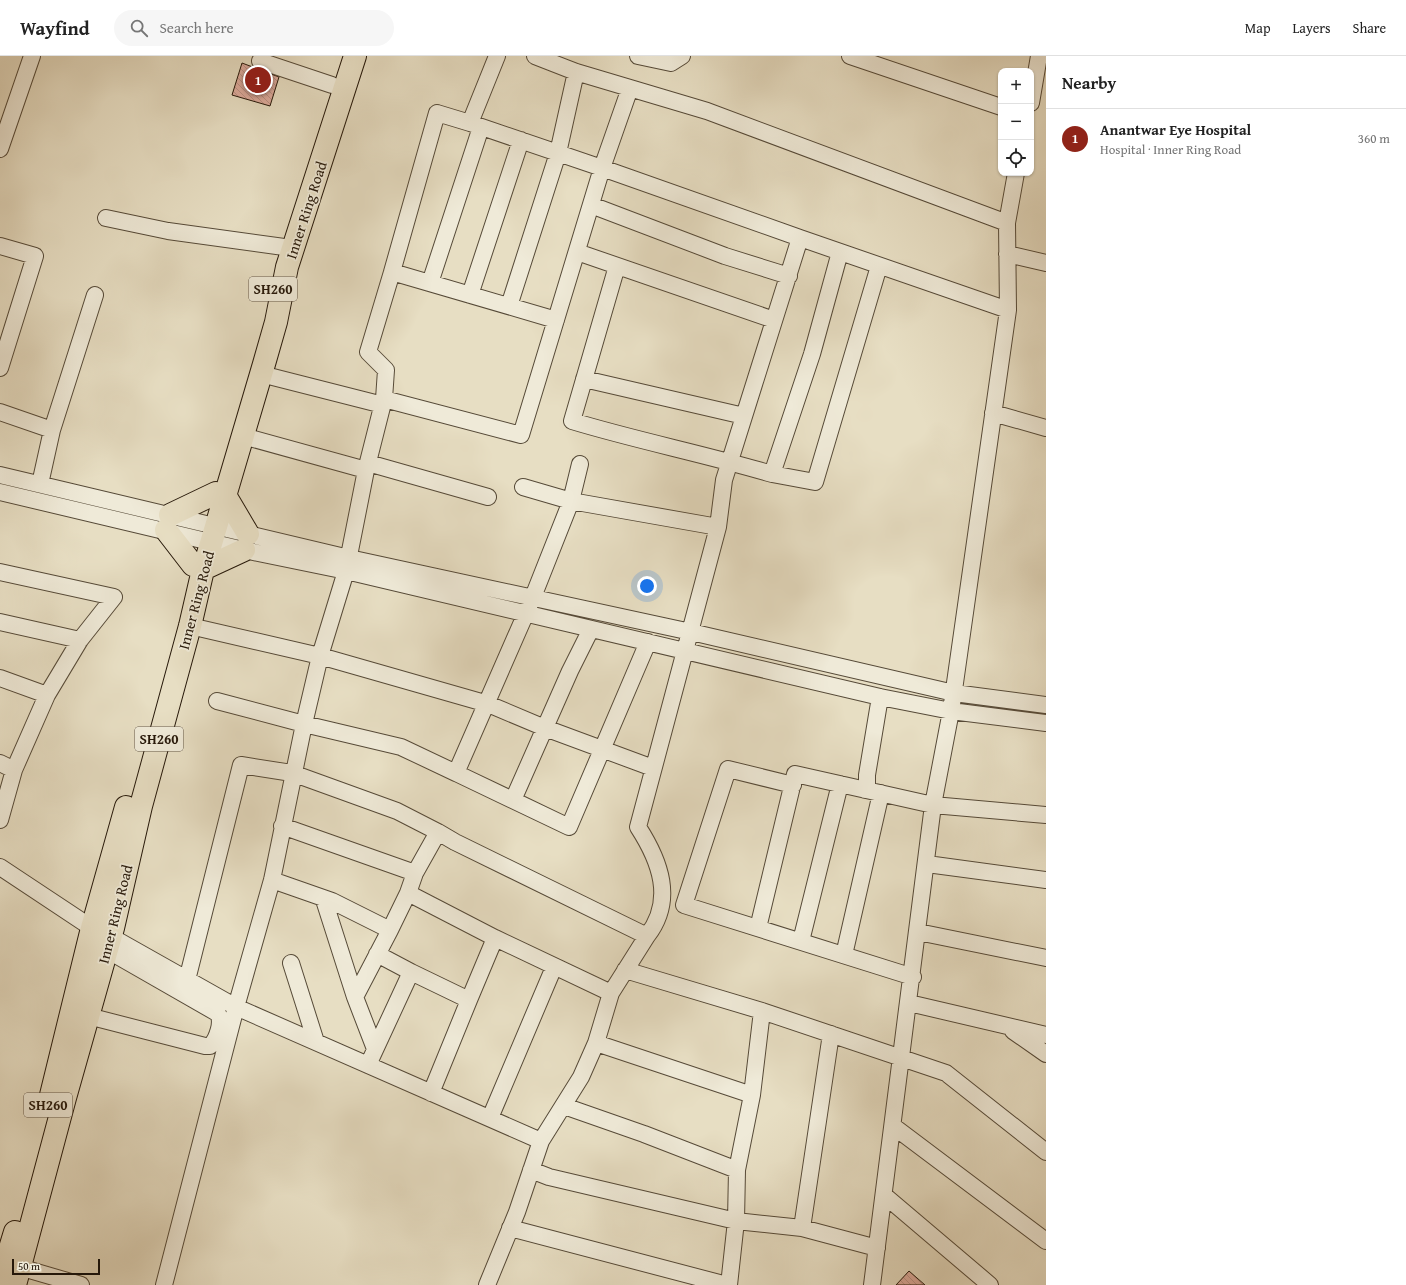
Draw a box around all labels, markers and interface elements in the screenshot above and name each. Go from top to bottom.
search box [114,10,394,46]
text: Wayfind [20,14,90,42]
icon: search [128,17,150,39]
text: Search here [160,17,234,38]
text: Map [1245,18,1271,38]
text: Layers [1293,18,1331,38]
text: Share [1353,18,1386,38]
pin: 1 [245,65,271,95]
map controls [998,68,1034,176]
button: + [998,68,1034,104]
text: Nearby [1062,70,1116,95]
button: − [998,104,1034,140]
text: Anantwar Eye Hospital [1100,119,1251,140]
text: 1 [1072,129,1078,148]
text: 360 m [1358,129,1390,148]
button: locate [998,140,1034,176]
text: Hospital · Inner Ring Road [1100,140,1241,159]
street label: Inner Ring Road [280,159,332,261]
road number: SH260 [249,277,297,301]
street label: Inner Ring Road [173,548,219,652]
your location [637,576,657,596]
road number: SH260 [135,727,183,751]
street label: Inner Ring Road [93,862,137,966]
road number: SH260 [24,1093,72,1117]
scale bar [12,1257,100,1276]
text: 50 m [18,1258,40,1274]

